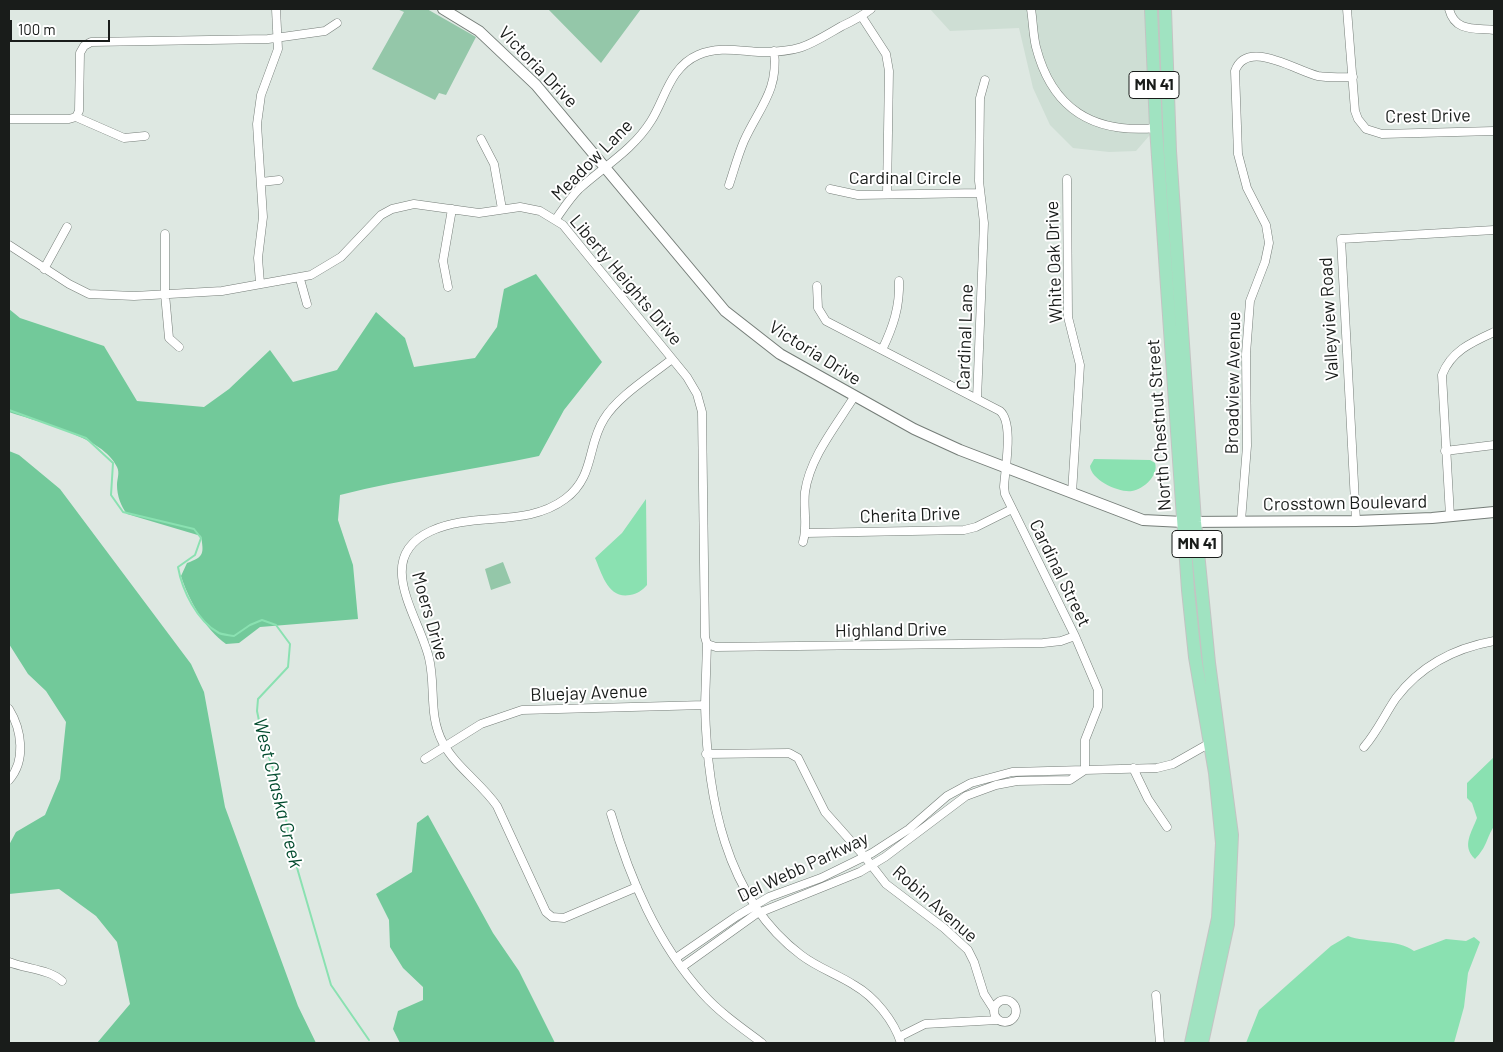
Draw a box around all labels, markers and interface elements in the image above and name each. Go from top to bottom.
scale bar [12,10,112,42]
text: 100 m [18,20,56,38]
street label: Victoria Drive [494,22,582,112]
road number: MN 41 [1129,72,1179,98]
street label: Crest Drive [1385,104,1471,128]
street label: Meadow Lane [547,115,637,205]
street label: Cardinal Circle [849,167,961,189]
street label: White Oak Drive [1041,200,1067,324]
street label: Liberty Heights Drive [565,210,687,350]
street label: Valleyview Road [1315,257,1343,381]
street label: Cardinal Lane [952,284,978,390]
street label: Broadview Avenue [1221,311,1245,455]
street label: Victoria Drive [765,316,865,390]
street label: North Chestnut Street [1142,338,1176,512]
street label: Crosstown Boulevard [1263,491,1427,515]
street label: Cherita Drive [859,502,961,528]
street label: Cardinal Street [1025,516,1095,630]
road number: MN 41 [1172,530,1222,558]
street label: Moers Drive [407,569,453,663]
street label: Highland Drive [835,618,947,642]
street label: Bluejay Avenue [530,680,648,706]
water label: West Chaska Creek [248,716,308,870]
street label: Del Webb Parkway [734,827,872,907]
street label: Robin Avenue [888,861,982,947]

